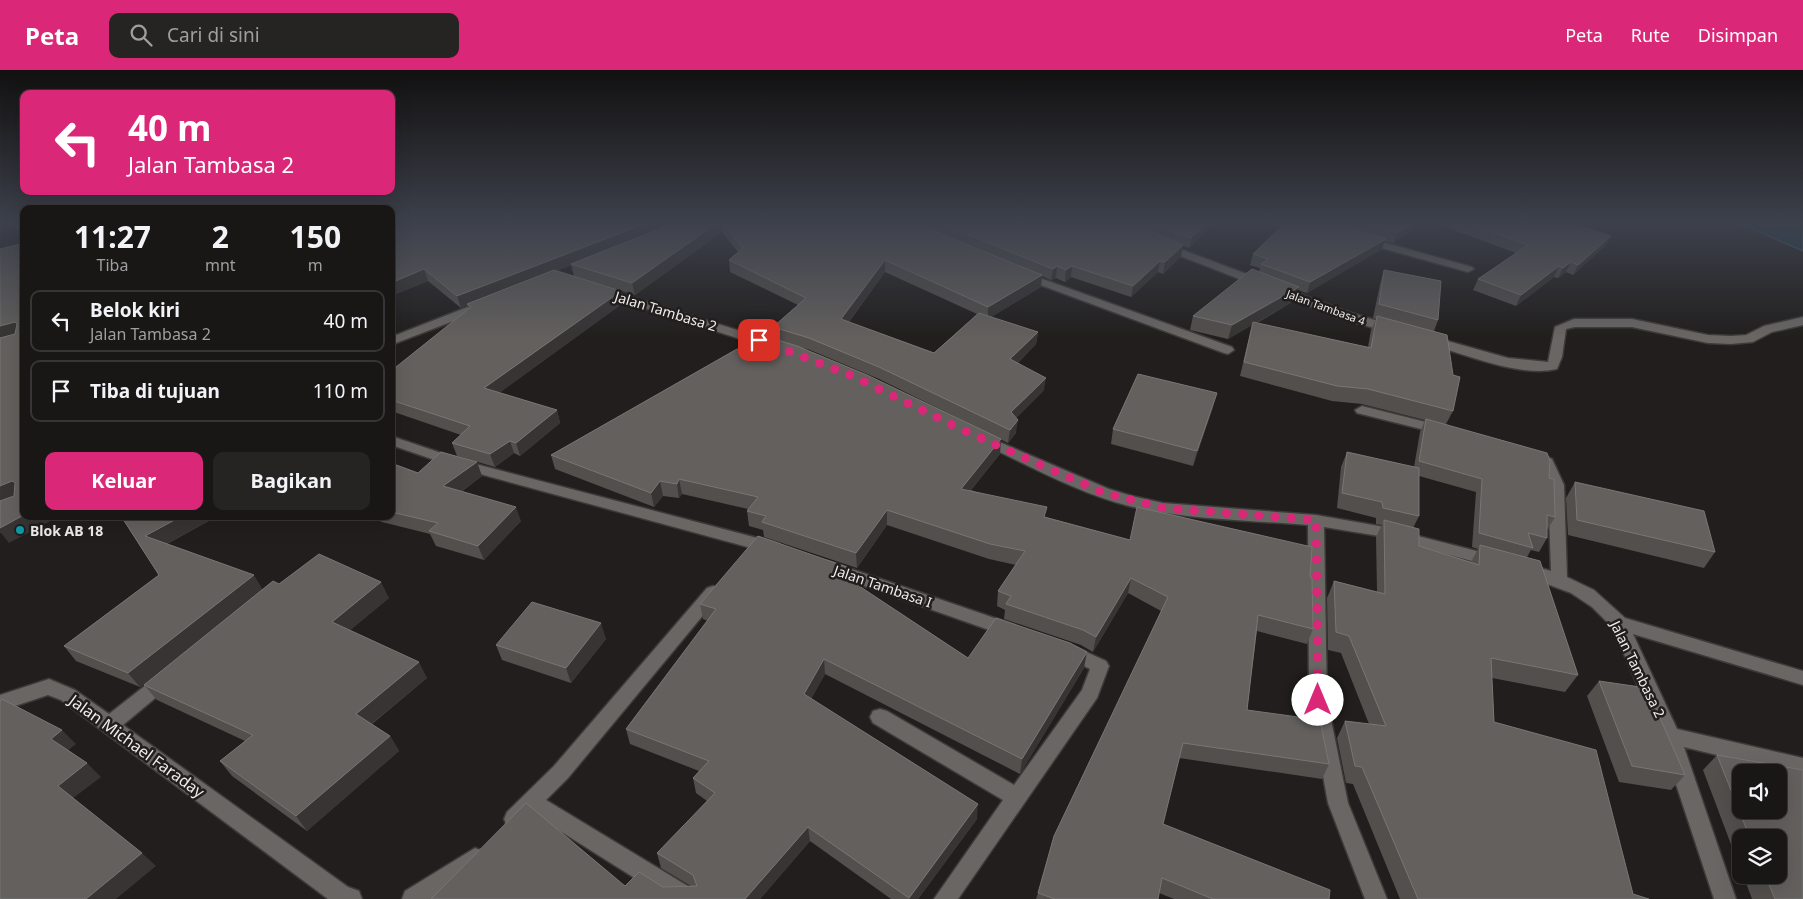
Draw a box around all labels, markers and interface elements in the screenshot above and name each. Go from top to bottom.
search box [109,13,459,58]
text: Peta [25,19,79,52]
icon: search [127,21,155,49]
text: Cari di sini [167,22,260,48]
text: Peta [1565,23,1603,47]
text: Rute [1631,23,1670,47]
text: Disimpan [1698,23,1778,47]
text: 40 m [128,104,211,151]
icon: left [45,110,110,175]
text: Jalan Tambasa 2 [128,149,294,179]
text: 11:27 [74,216,151,257]
text: 2 [212,216,229,257]
text: 150 [290,216,341,257]
text: Tiba [97,254,128,276]
text: mnt [205,254,236,276]
text: m [308,254,323,276]
street label: Jalan Tambasa 4 [1283,285,1368,328]
street label: Jalan Tambasa 2 [611,286,719,336]
text: Belok kiri [90,297,180,323]
icon: left [47,307,75,335]
text: 40 m [324,308,368,334]
pin [738,319,780,361]
text: Jalan Tambasa 2 [90,323,211,345]
icon: arrive [745,326,773,354]
icon: arrive [47,377,75,405]
text: Tiba di tujuan [90,378,220,404]
text: 110 m [313,378,368,404]
button: Keluar [45,452,203,510]
button: Bagikan [213,452,370,510]
place label: Blok AB 18 [30,521,103,540]
marker: Blok AB 18 [14,524,26,536]
street label: Jalan Tambasa I [830,560,935,612]
street label: Jalan Tambasa 2 [1605,616,1670,721]
position arrow [1291,673,1343,725]
street label: Jalan Michael Faraday [63,688,210,803]
map controls [1732,764,1787,884]
button: sound [1732,764,1787,819]
button: layers [1732,829,1787,884]

